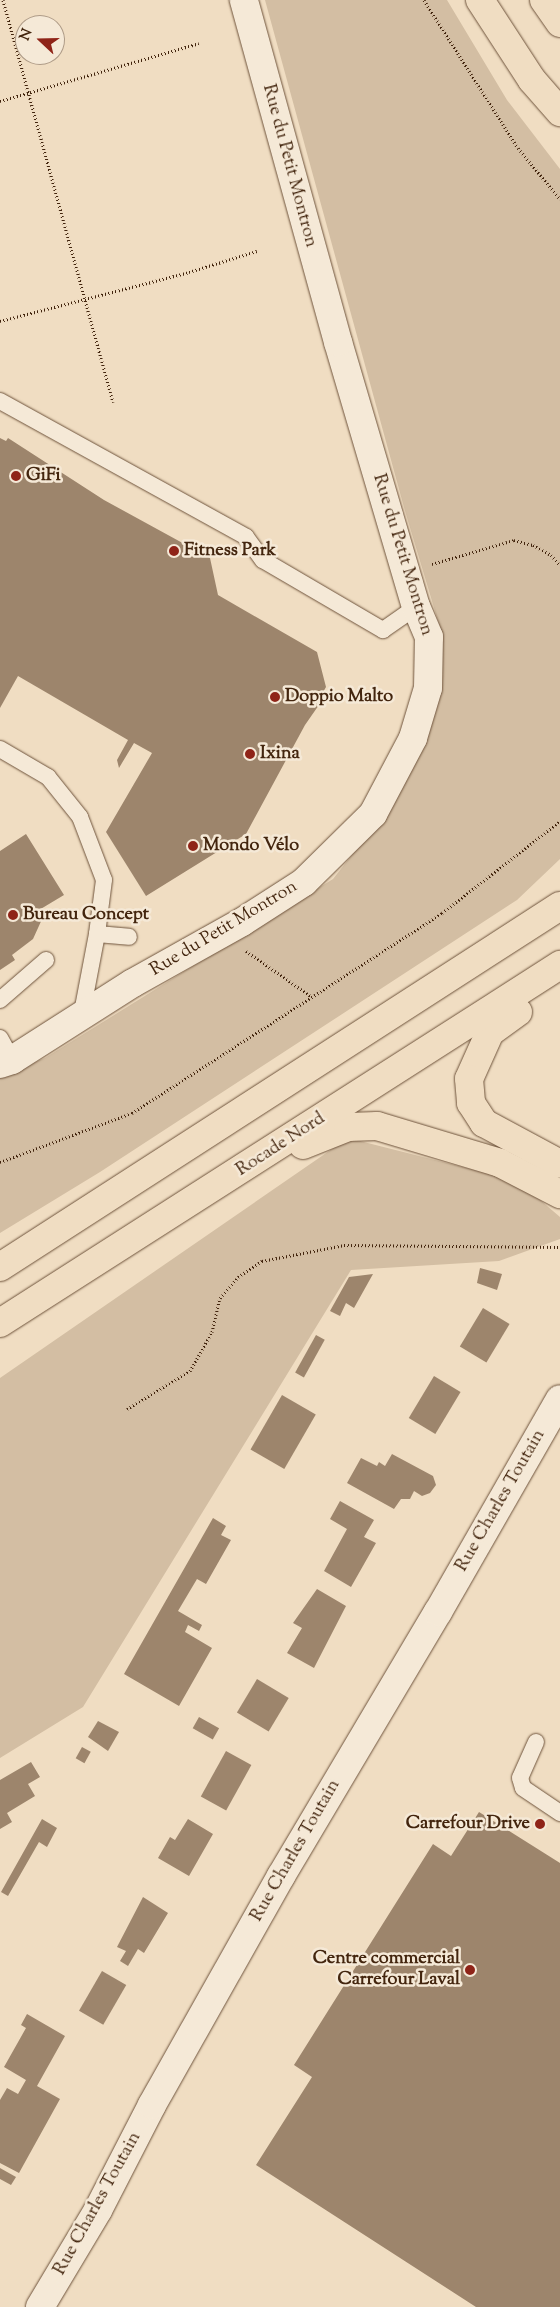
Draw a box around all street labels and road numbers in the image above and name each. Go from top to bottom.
street label: Rue du Petit Montron [257,82,321,250]
street label: Rue du Petit Montron [367,472,437,638]
street label: Rue du Petit Montron [146,876,302,982]
street label: Rocade Nord [233,1108,329,1182]
street label: Rue Charles Toutain [452,1426,550,1576]
street label: Rue Charles Toutain [247,1776,345,1926]
street label: Rue Charles Toutain [50,2129,146,2279]

